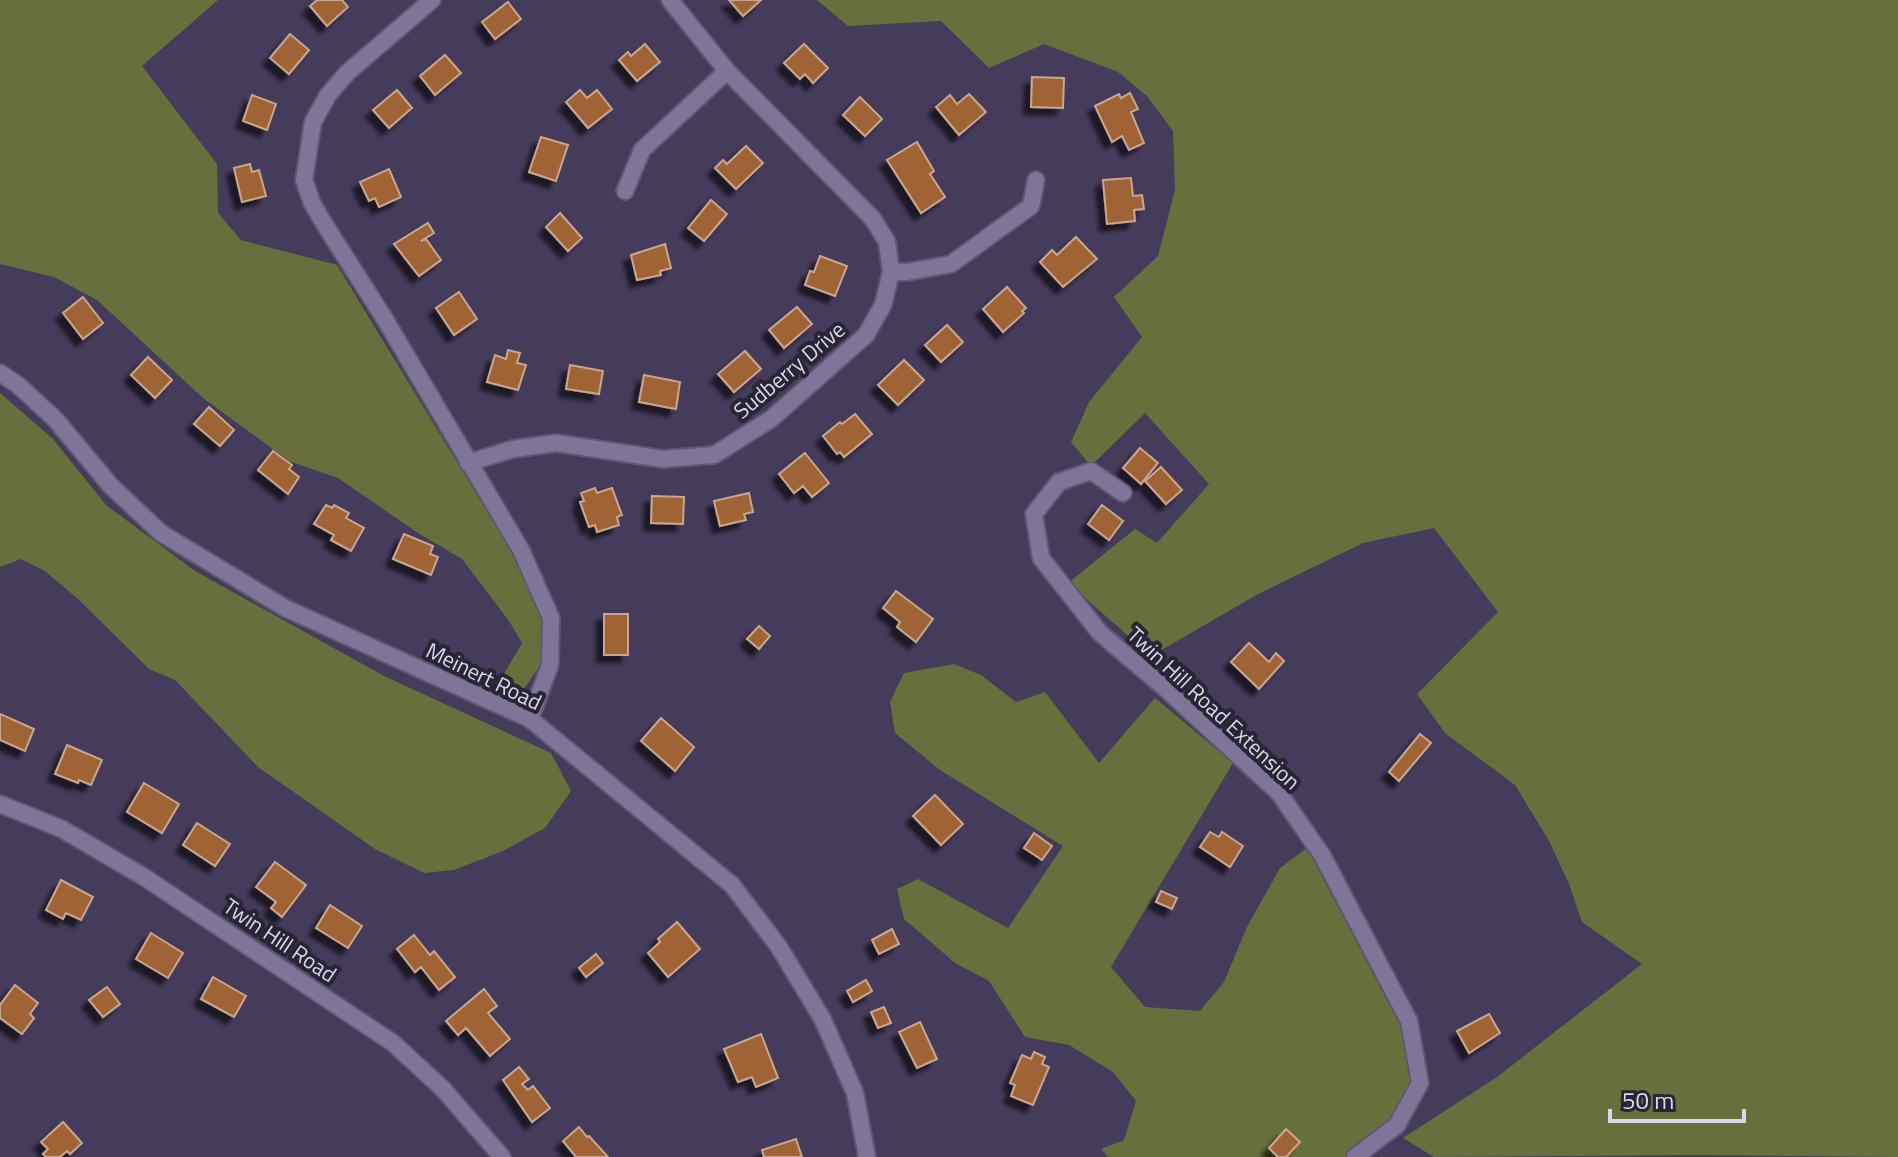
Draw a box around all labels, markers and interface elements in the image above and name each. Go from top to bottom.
street label: Sudberry Drive [726,313,852,427]
street label: Twin Hill Road Extension [1120,618,1308,798]
street label: Meinert Road [420,633,548,719]
street label: Twin Hill Road [216,889,344,991]
scale bar [1610,1073,1744,1123]
text: 50 m [1622,1082,1674,1118]

